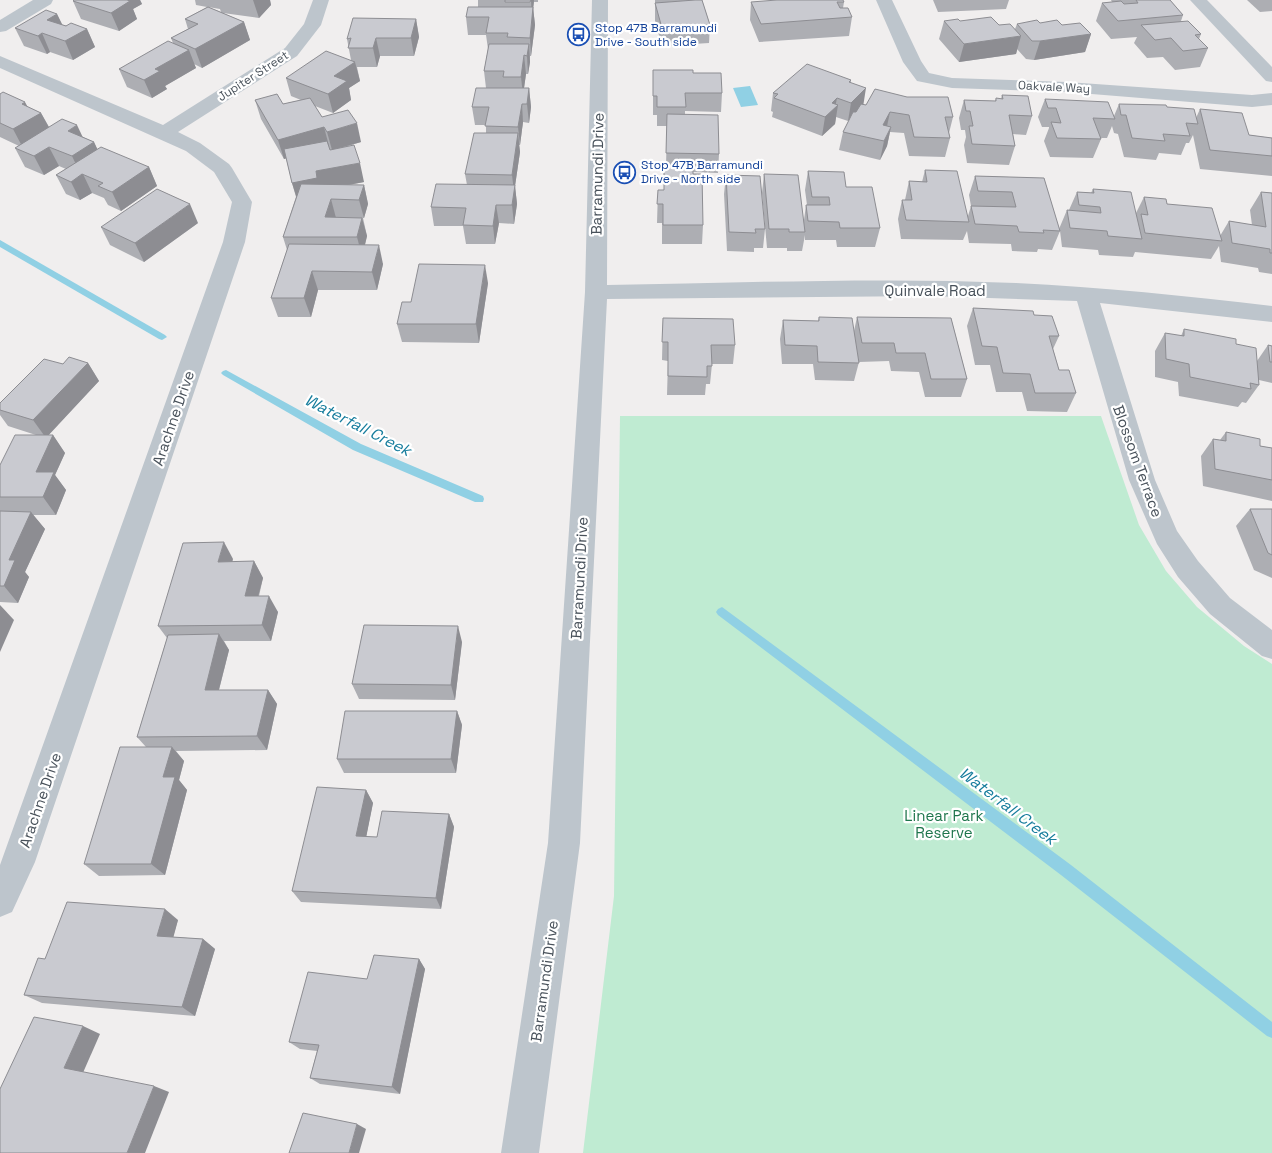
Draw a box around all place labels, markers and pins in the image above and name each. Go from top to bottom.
place label: Stop 47B Barramundi Drive - South side [595,20,717,50]
bus stop icon: Stop 47B Barramundi Drive - South side [567,23,591,47]
place label: Stop 47B Barramundi Drive - North side [641,157,763,187]
bus stop icon: Stop 47B Barramundi Drive - North side [613,160,637,184]

